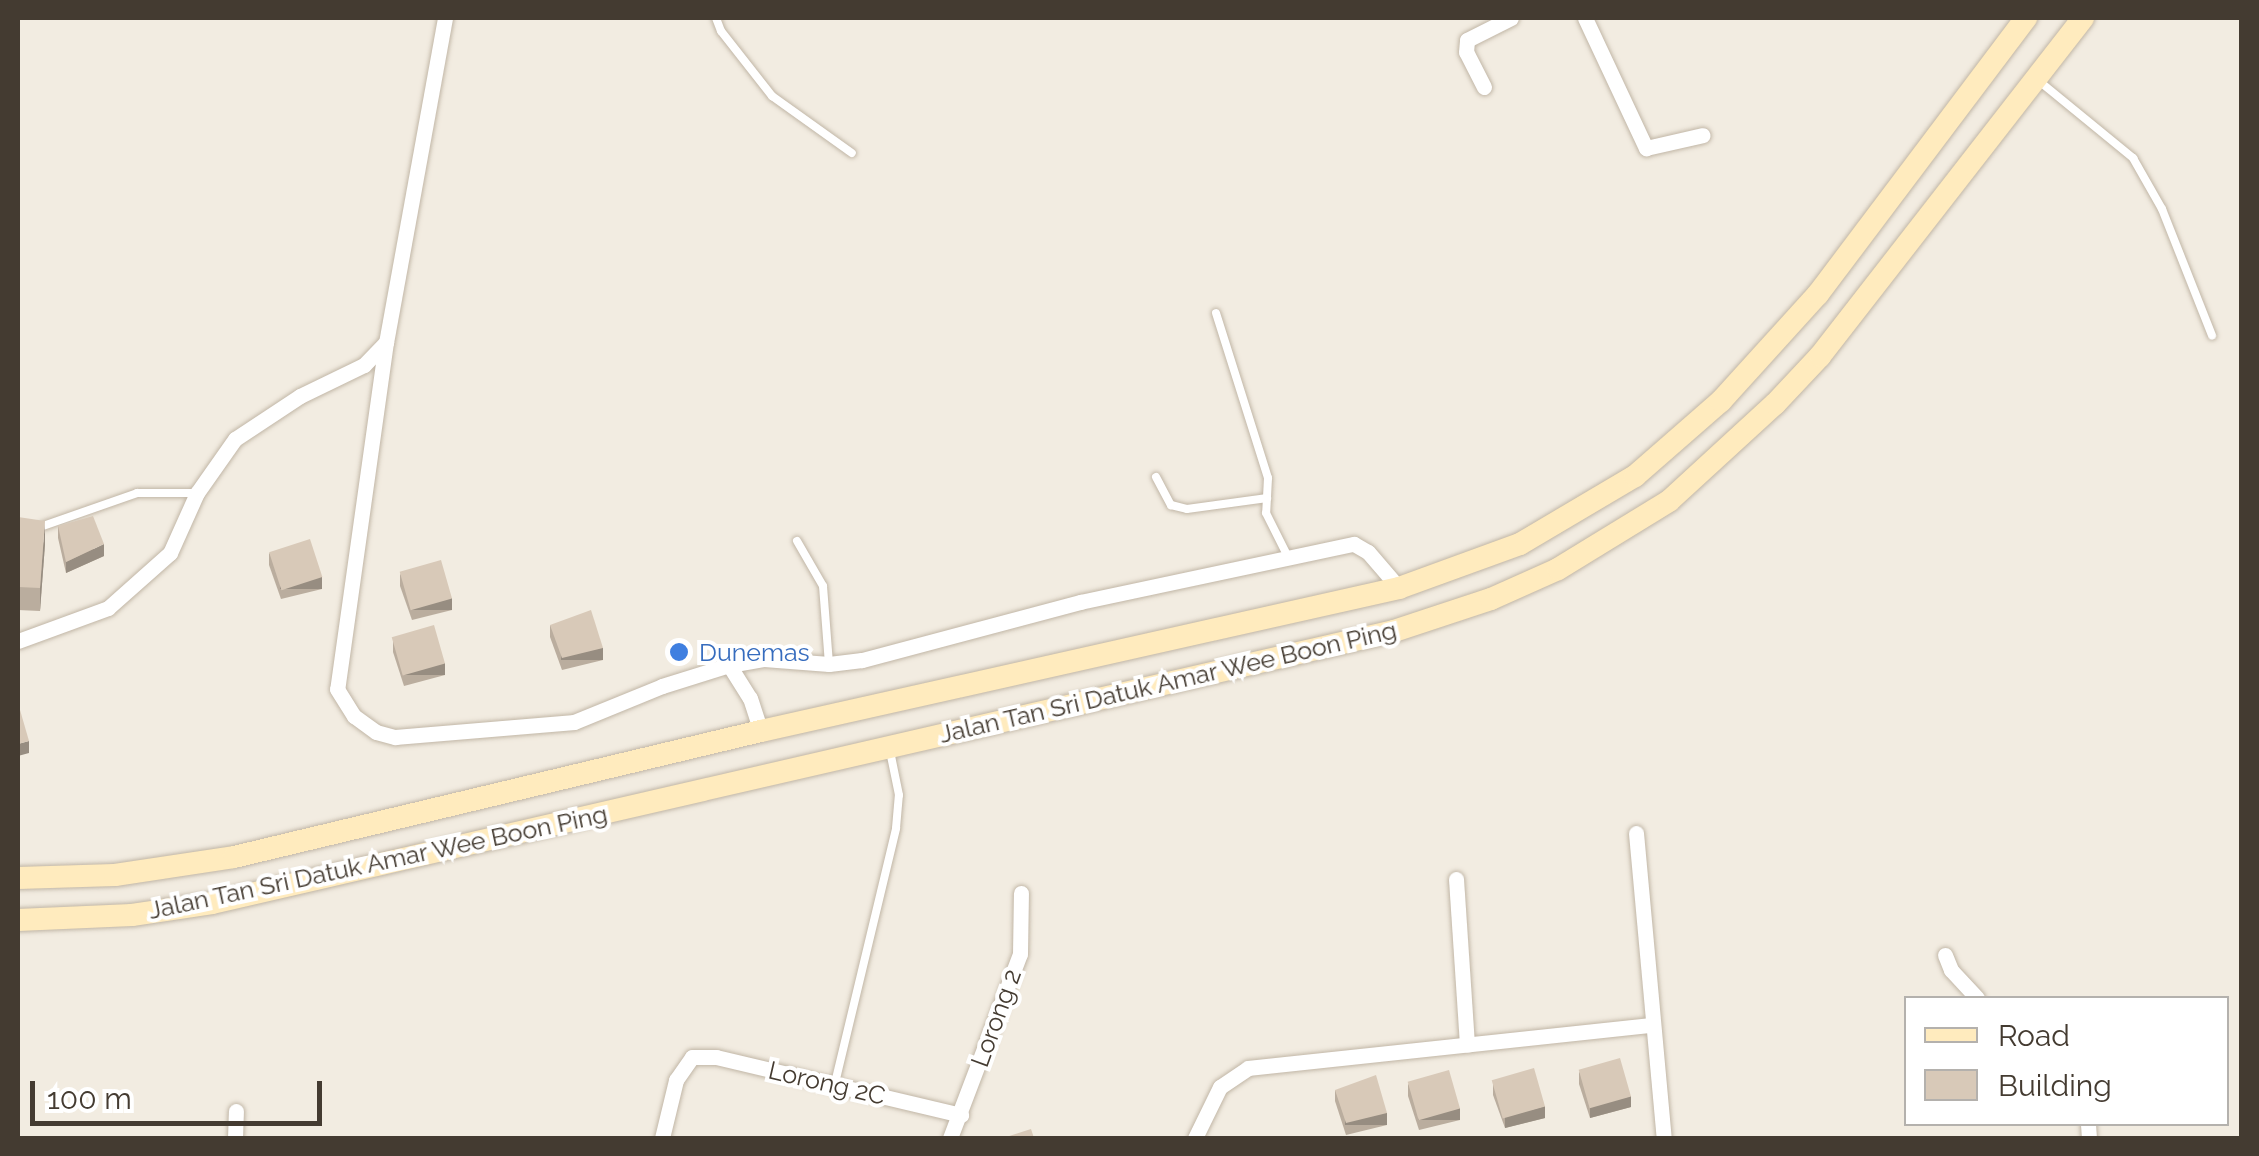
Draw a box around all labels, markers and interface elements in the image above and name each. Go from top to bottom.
street label: Jalan Tan Sri Datuk Amar Wee Boon Ping [935,614,1401,750]
place label: Dunemas [699,637,810,667]
marker: Dunemas [668,641,690,663]
street label: Jalan Tan Sri Datuk Amar Wee Boon Ping [144,798,612,926]
street label: Lorong 2 [964,965,1028,1071]
legend [1904,996,2229,1126]
text: Road [1998,1018,2070,1053]
street label: Lorong 2C [766,1055,888,1111]
scale bar [35,1061,328,1123]
text: Building [1998,1068,2112,1103]
text: 100 m [47,1081,132,1116]

